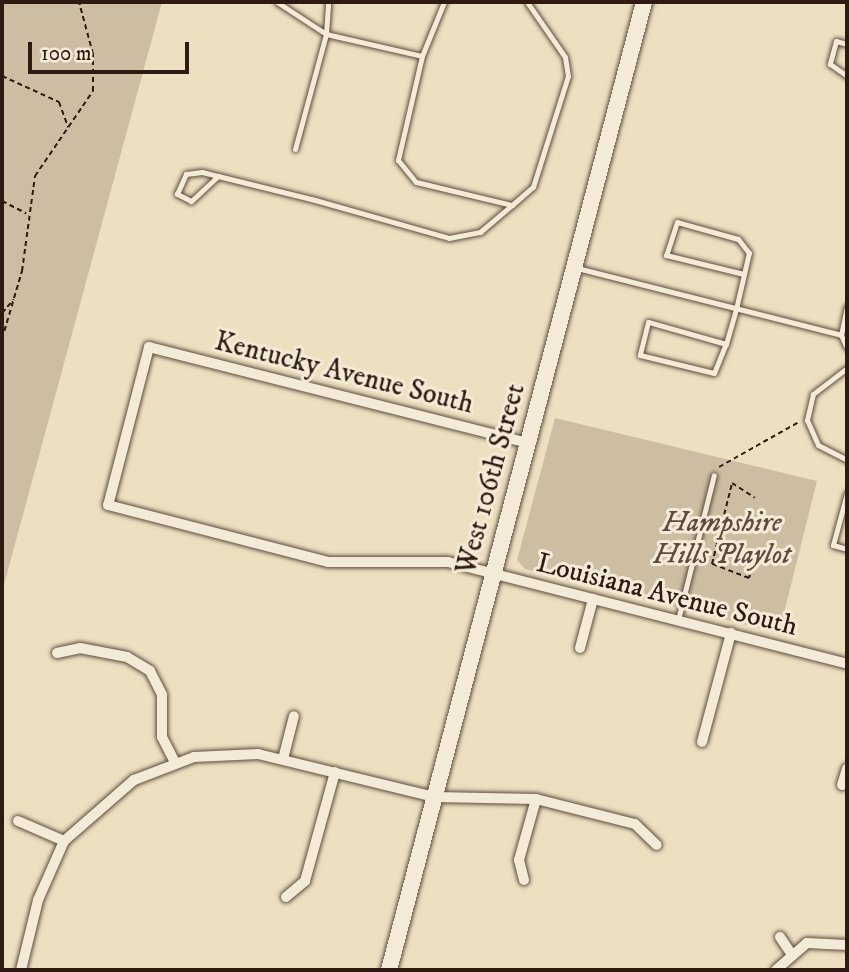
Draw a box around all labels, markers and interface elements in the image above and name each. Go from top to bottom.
scale bar [32,28,192,72]
text: 100 m [41,41,92,67]
street label: Kentucky Avenue South [211,325,477,421]
street label: West 106th Street [449,380,533,578]
park label: Hampshire Hills Playlot [653,506,791,572]
street label: Louisiana Avenue South [533,546,801,644]

